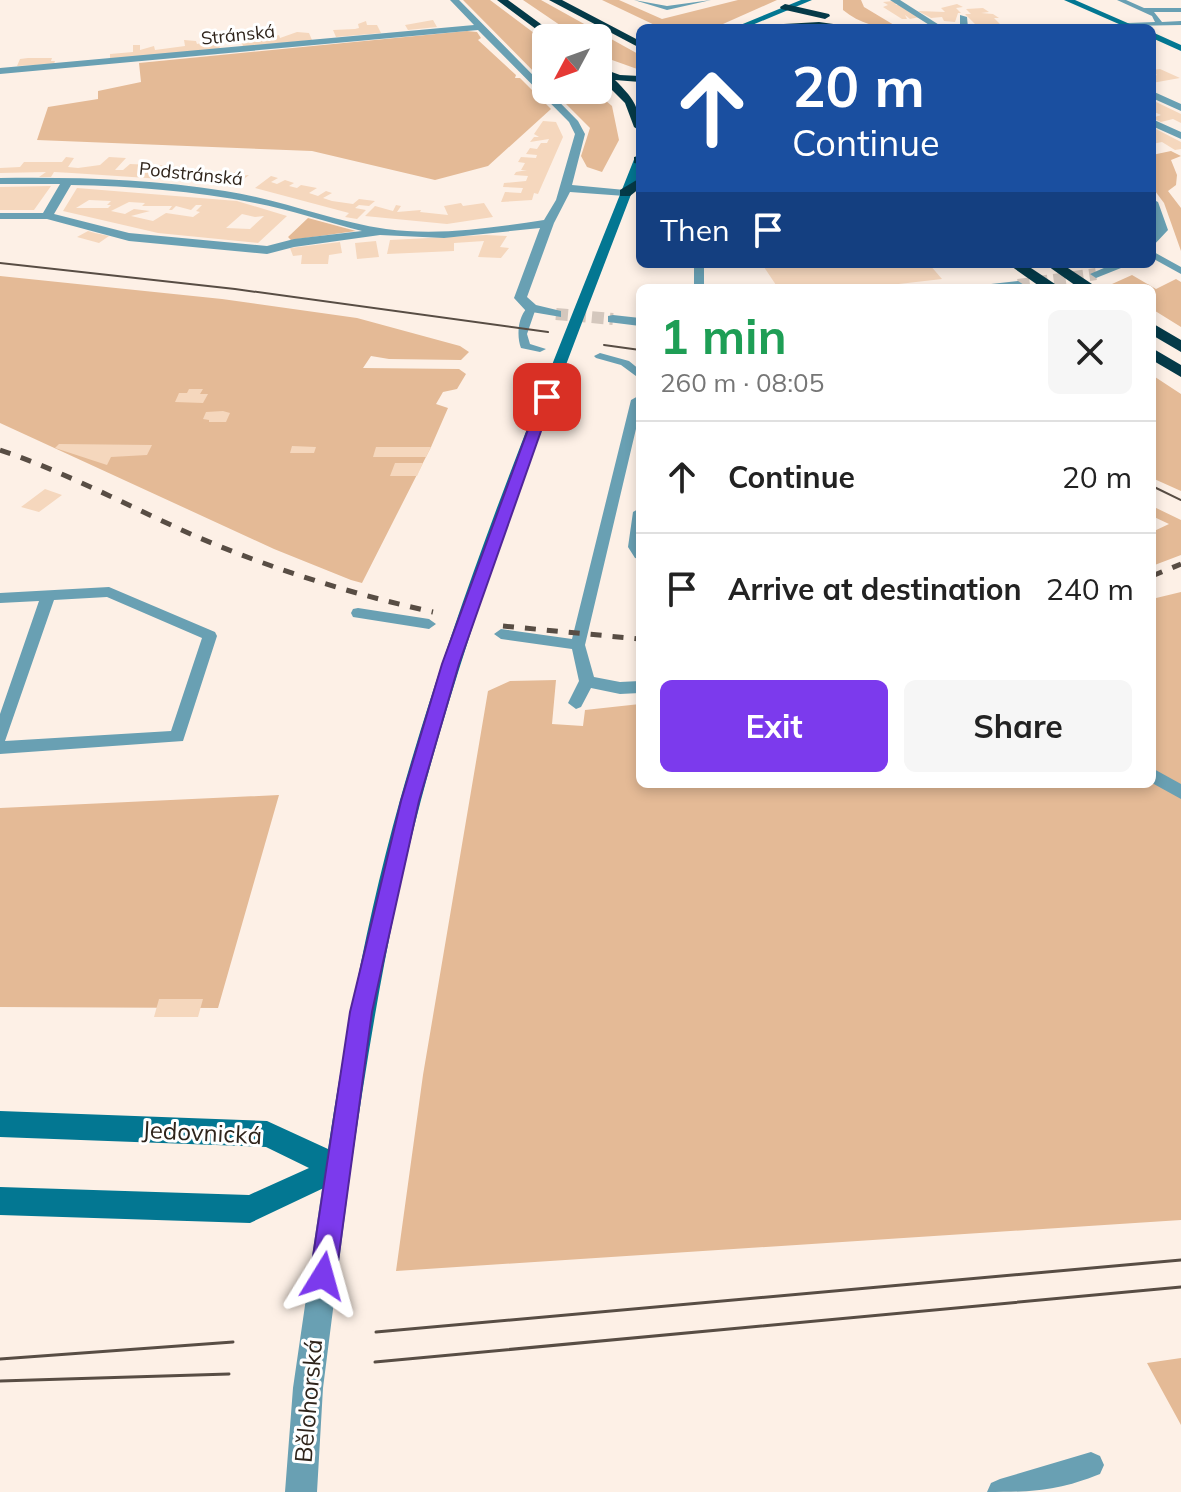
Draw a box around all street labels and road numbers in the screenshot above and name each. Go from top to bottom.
street label: Stránská [200,19,276,50]
street label: Podstránská [138,157,244,190]
street label: Jedovnická [141,1114,263,1150]
street label: Bělohorská [288,1338,328,1464]

